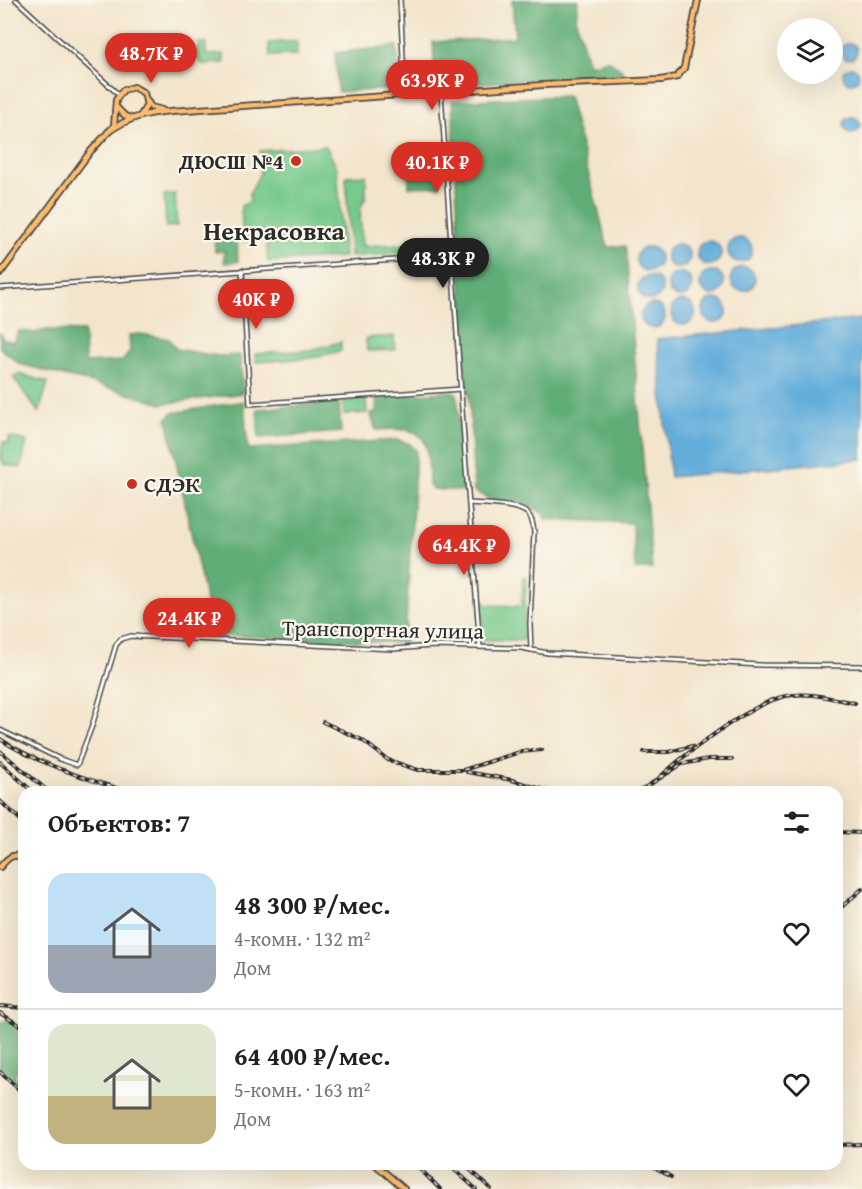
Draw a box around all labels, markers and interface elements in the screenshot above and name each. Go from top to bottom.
map controls [777,18,843,84]
button: layers [777,18,843,84]
pin: 48.7K ₽ [96,33,206,84]
text: 48.7K ₽ [119,38,183,67]
pin: 63.9K ₽ [377,60,487,111]
text: 63.9K ₽ [400,65,464,94]
pin: 40.1K ₽ [382,142,492,193]
place label: ДЮСШ №4 [178,145,284,177]
text: 40.1K ₽ [405,147,469,176]
marker: ДЮСШ №4 [289,154,303,168]
district label: Некрасовка [203,211,345,250]
pin: 48.3K ₽ [388,238,498,289]
text: 48.3K ₽ [411,243,475,272]
pin: 40K ₽ [214,279,298,330]
text: 40K ₽ [232,284,280,313]
place label: СДЭК [144,468,200,500]
marker: СДЭК [125,477,139,491]
pin: 64.4K ₽ [409,525,519,576]
text: 64.4K ₽ [432,530,496,559]
pin: 24.4K ₽ [134,598,244,649]
text: 24.4K ₽ [157,603,221,632]
street label: Транспортная улица [282,611,485,647]
text: Объектов: 7 [48,803,191,842]
icon: filters [780,806,813,839]
text: 48 300 ₽/мес. [234,885,390,924]
icon: home [96,897,168,969]
icon: heart [780,917,813,950]
text: 4-комн. · 132 m² [234,924,370,953]
text: Дом [234,953,271,982]
text: 64 400 ₽/мес. [234,1036,390,1075]
icon: home [96,1048,168,1120]
icon: heart [780,1068,813,1101]
text: 5-комн. · 163 m² [234,1075,370,1104]
text: Дом [234,1104,271,1133]

